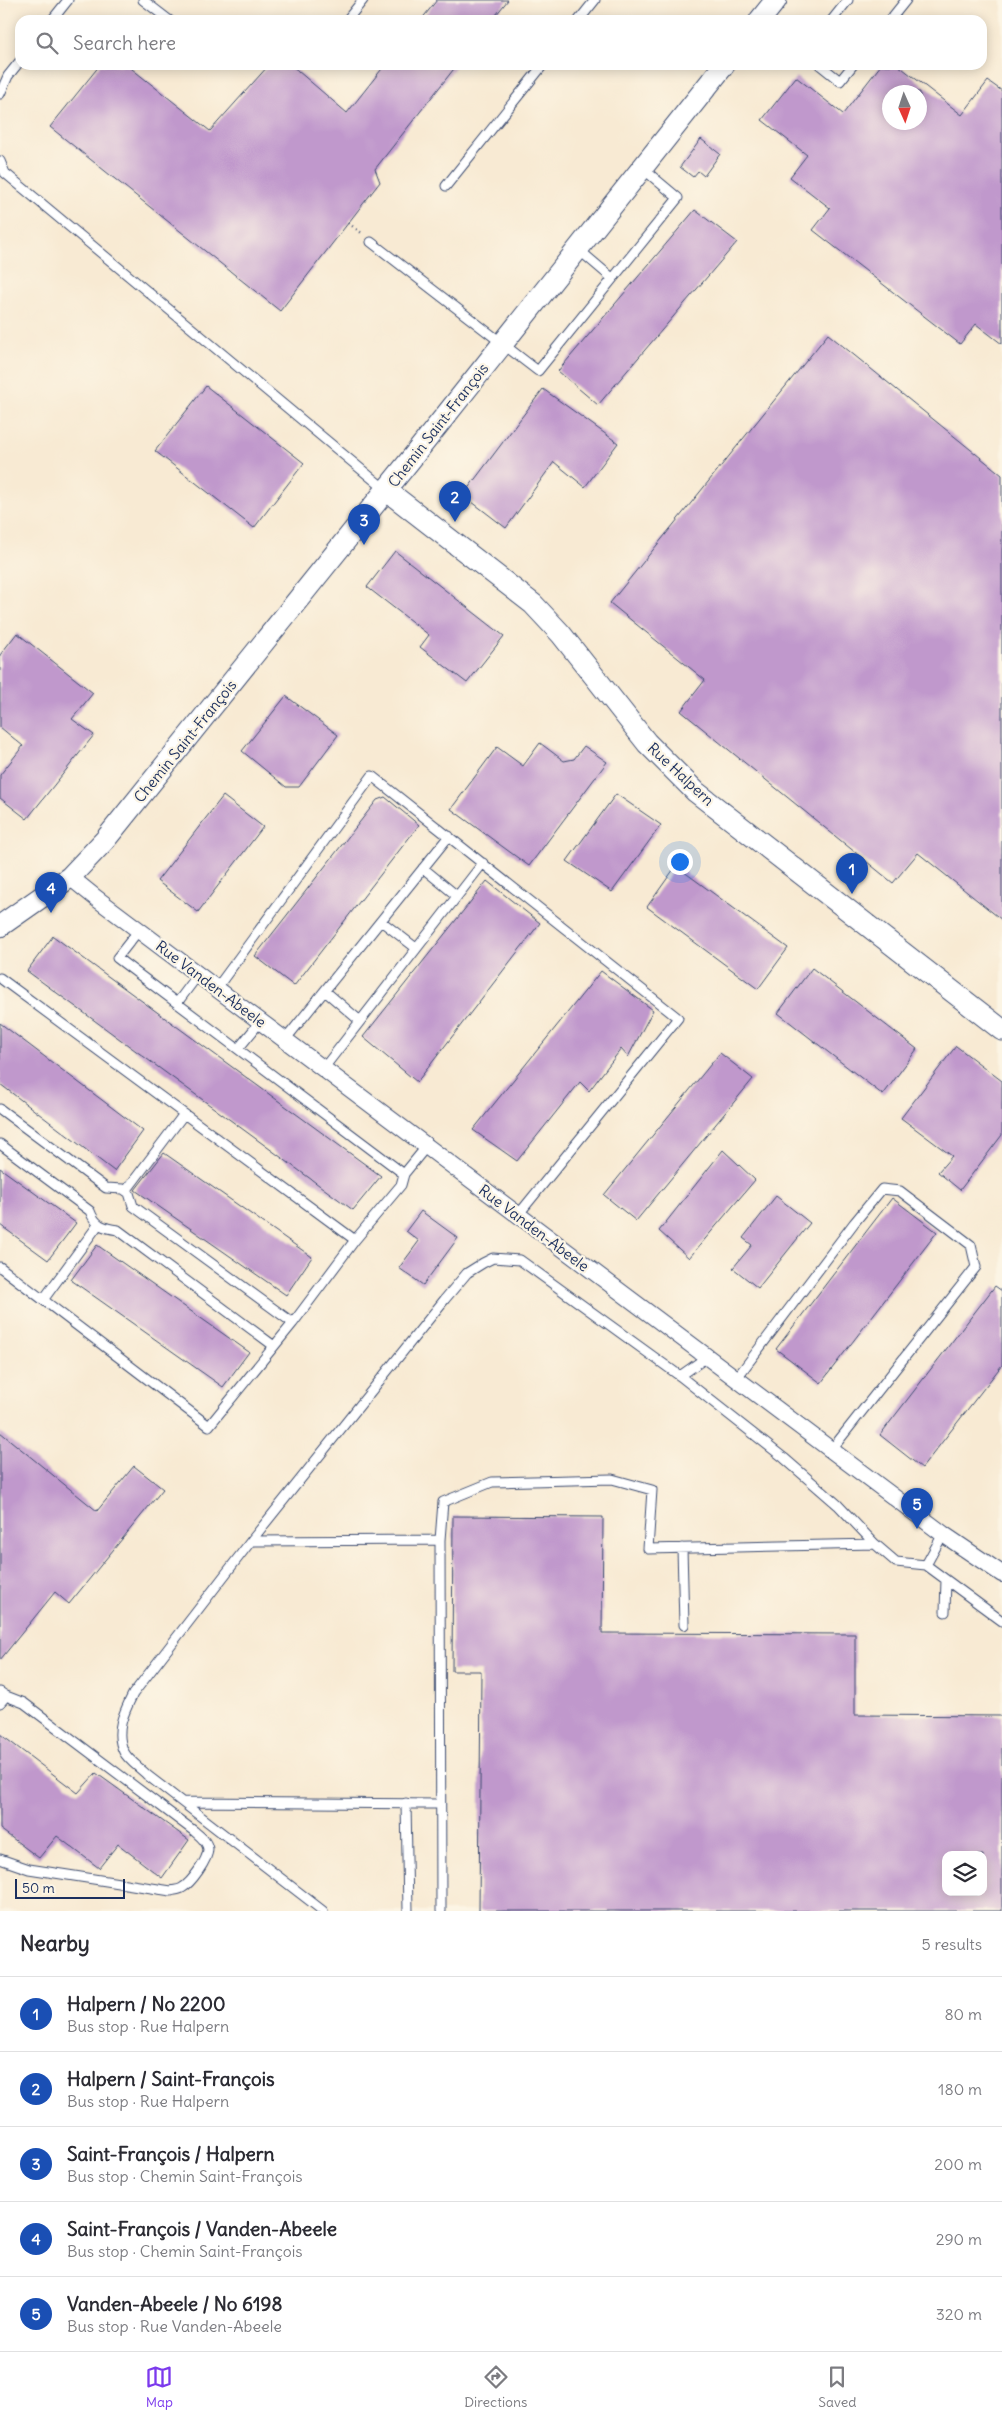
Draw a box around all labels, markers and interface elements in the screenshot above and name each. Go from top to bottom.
search box [15,15,987,70]
icon: search [33,29,61,57]
text: Search here [73,31,176,55]
north arrow [882,85,927,130]
street label: Chemin Saint-François [384,359,493,491]
pin: 2 [439,481,471,522]
pin: 3 [348,504,380,545]
street label: Chemin Saint-François [130,676,240,806]
street label: Rue Halpern [644,738,718,810]
your location [667,849,693,875]
pin: 1 [836,853,868,894]
pin: 4 [35,872,67,913]
street label: Rue Vanden-Abeele [152,936,270,1032]
street label: Rue Vanden-Abeele [475,1180,593,1276]
pin: 5 [901,1488,933,1529]
map controls [942,1851,987,1896]
button: layers [942,1851,987,1896]
scale bar [15,1876,125,1899]
text: 50 m [22,1879,55,1897]
text: Nearby [20,1930,90,1957]
text: 5 results [921,1934,982,1954]
text: Halpern / No 2200 [67,1992,226,2016]
text: 1 [33,2004,39,2024]
text: 80 m [944,2004,982,2024]
text: Bus stop · Rue Halpern [67,2016,229,2036]
text: Halpern / Saint-François [67,2067,275,2091]
text: 2 [32,2079,40,2099]
text: 180 m [938,2079,982,2099]
text: Bus stop · Rue Halpern [67,2091,229,2111]
text: Saint-François / Halpern [67,2142,275,2166]
text: 3 [31,2154,41,2174]
text: 200 m [934,2154,982,2174]
text: Bus stop · Chemin Saint-François [67,2166,303,2186]
text: Saint-François / Vanden-Abeele [67,2217,337,2241]
text: 4 [31,2229,41,2249]
text: 290 m [936,2229,982,2249]
text: Bus stop · Chemin Saint-François [67,2241,303,2261]
text: Vanden-Abeele / No 6198 [67,2292,282,2316]
text: 5 [31,2304,41,2324]
text: 320 m [936,2304,982,2324]
text: Bus stop · Rue Vanden-Abeele [67,2316,282,2336]
tab: Map [145,2363,173,2411]
tab: Directions [464,2363,527,2411]
tab: Saved [818,2363,857,2411]

